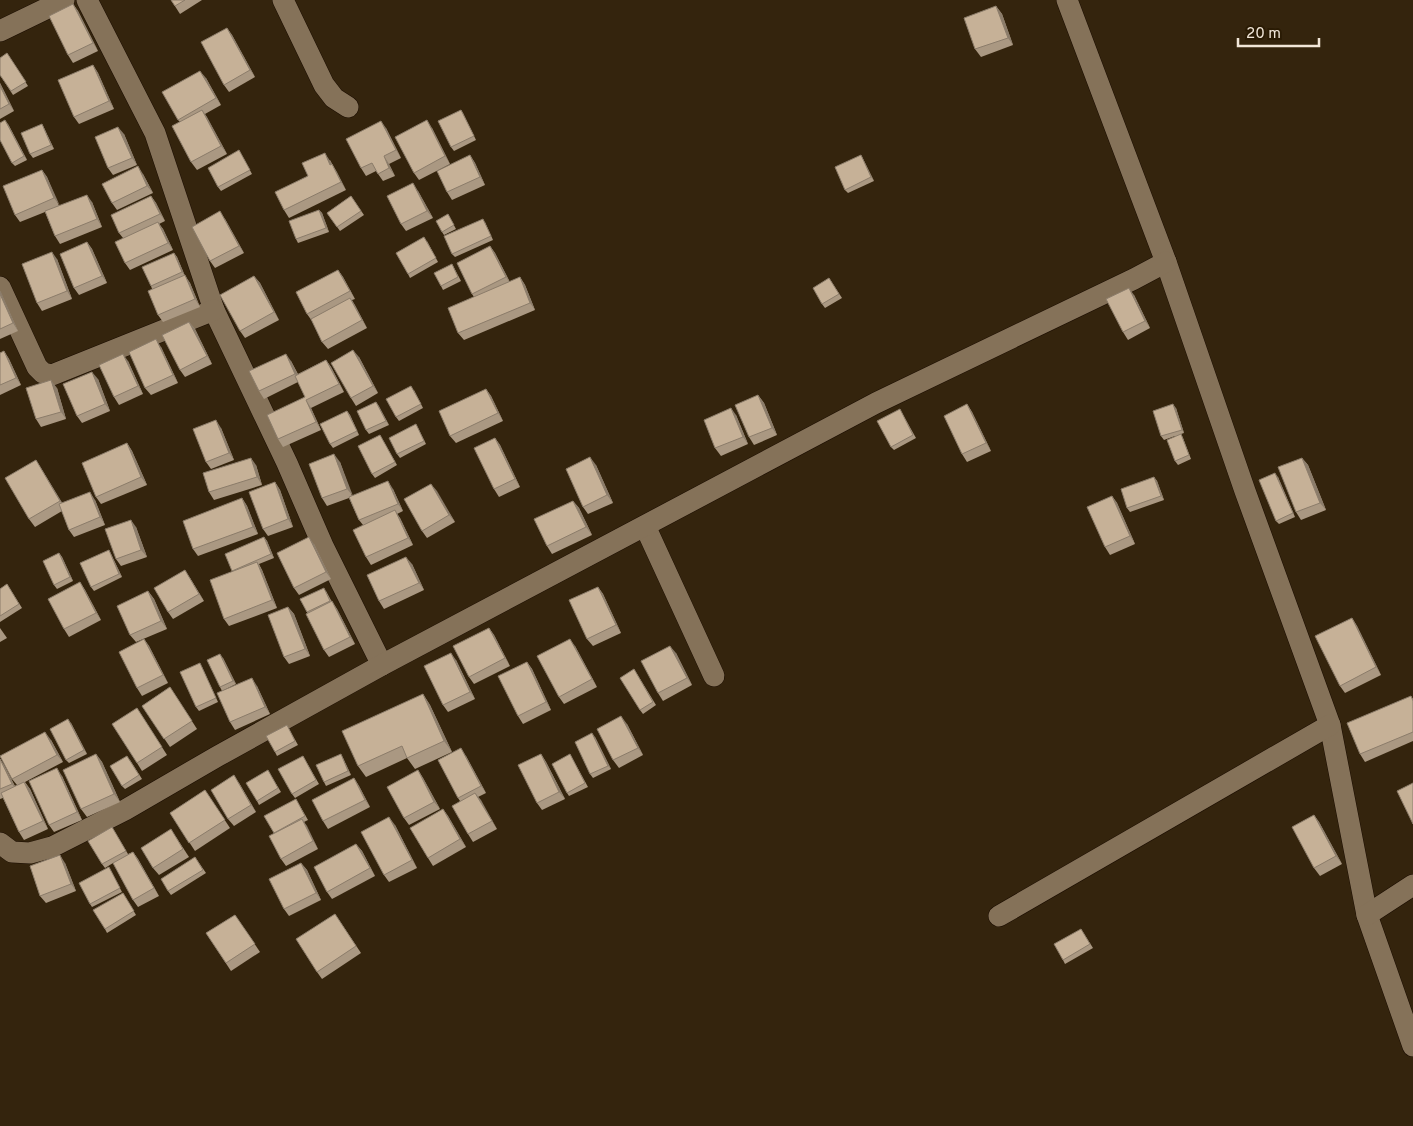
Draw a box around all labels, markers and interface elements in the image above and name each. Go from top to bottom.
scale bar [1238,15,1319,47]
text: 20 m [1246,25,1281,44]

